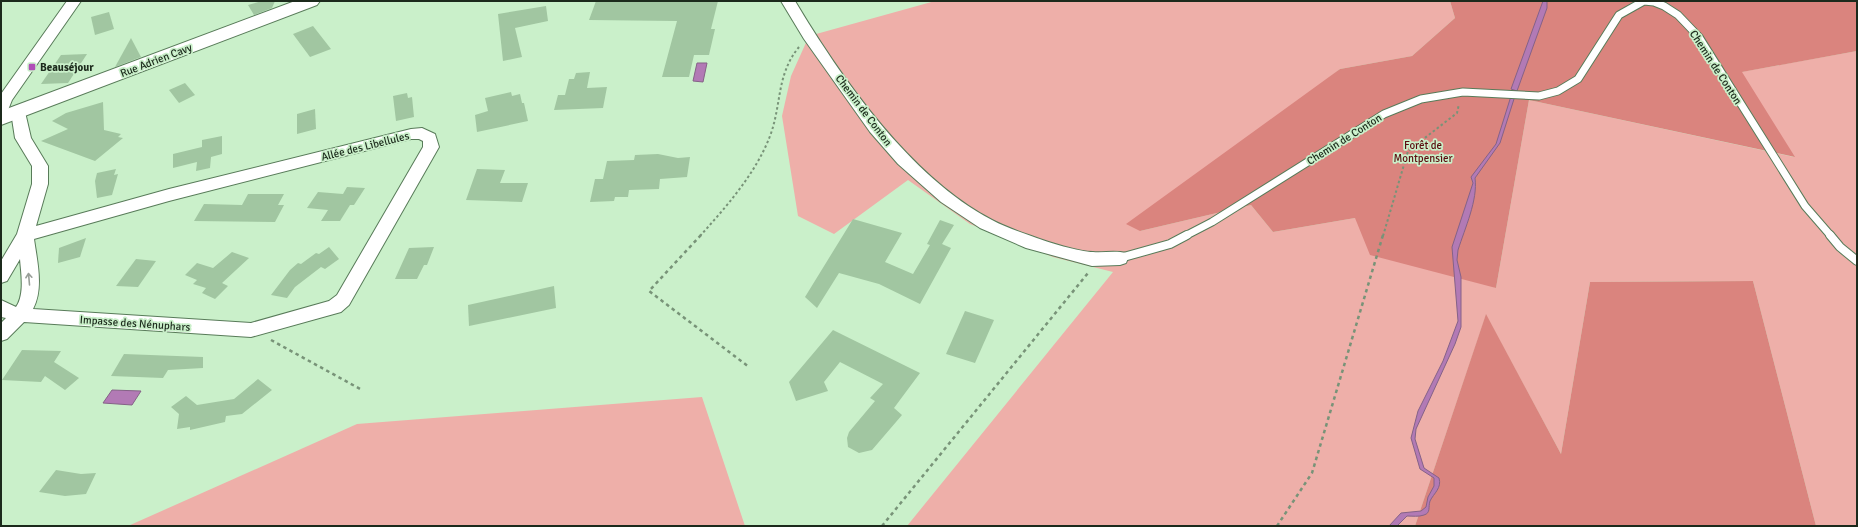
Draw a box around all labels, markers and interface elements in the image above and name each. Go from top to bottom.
street label: Chemin de Conton [1687,28,1744,107]
street label: Rue Adrien Cavy [118,40,195,80]
place label: Beauséjour [40,61,94,74]
marker: Beauséjour [27,62,37,72]
street label: Chemin de Conton [833,72,895,148]
street label: Chemin de Conton [1304,111,1384,168]
street label: Allée des Libellules [320,129,411,164]
park label: Forêt de Montpensier [1393,139,1453,165]
one-way arrow [25,273,32,286]
street label: Impasse des Nénuphars [79,313,191,334]

